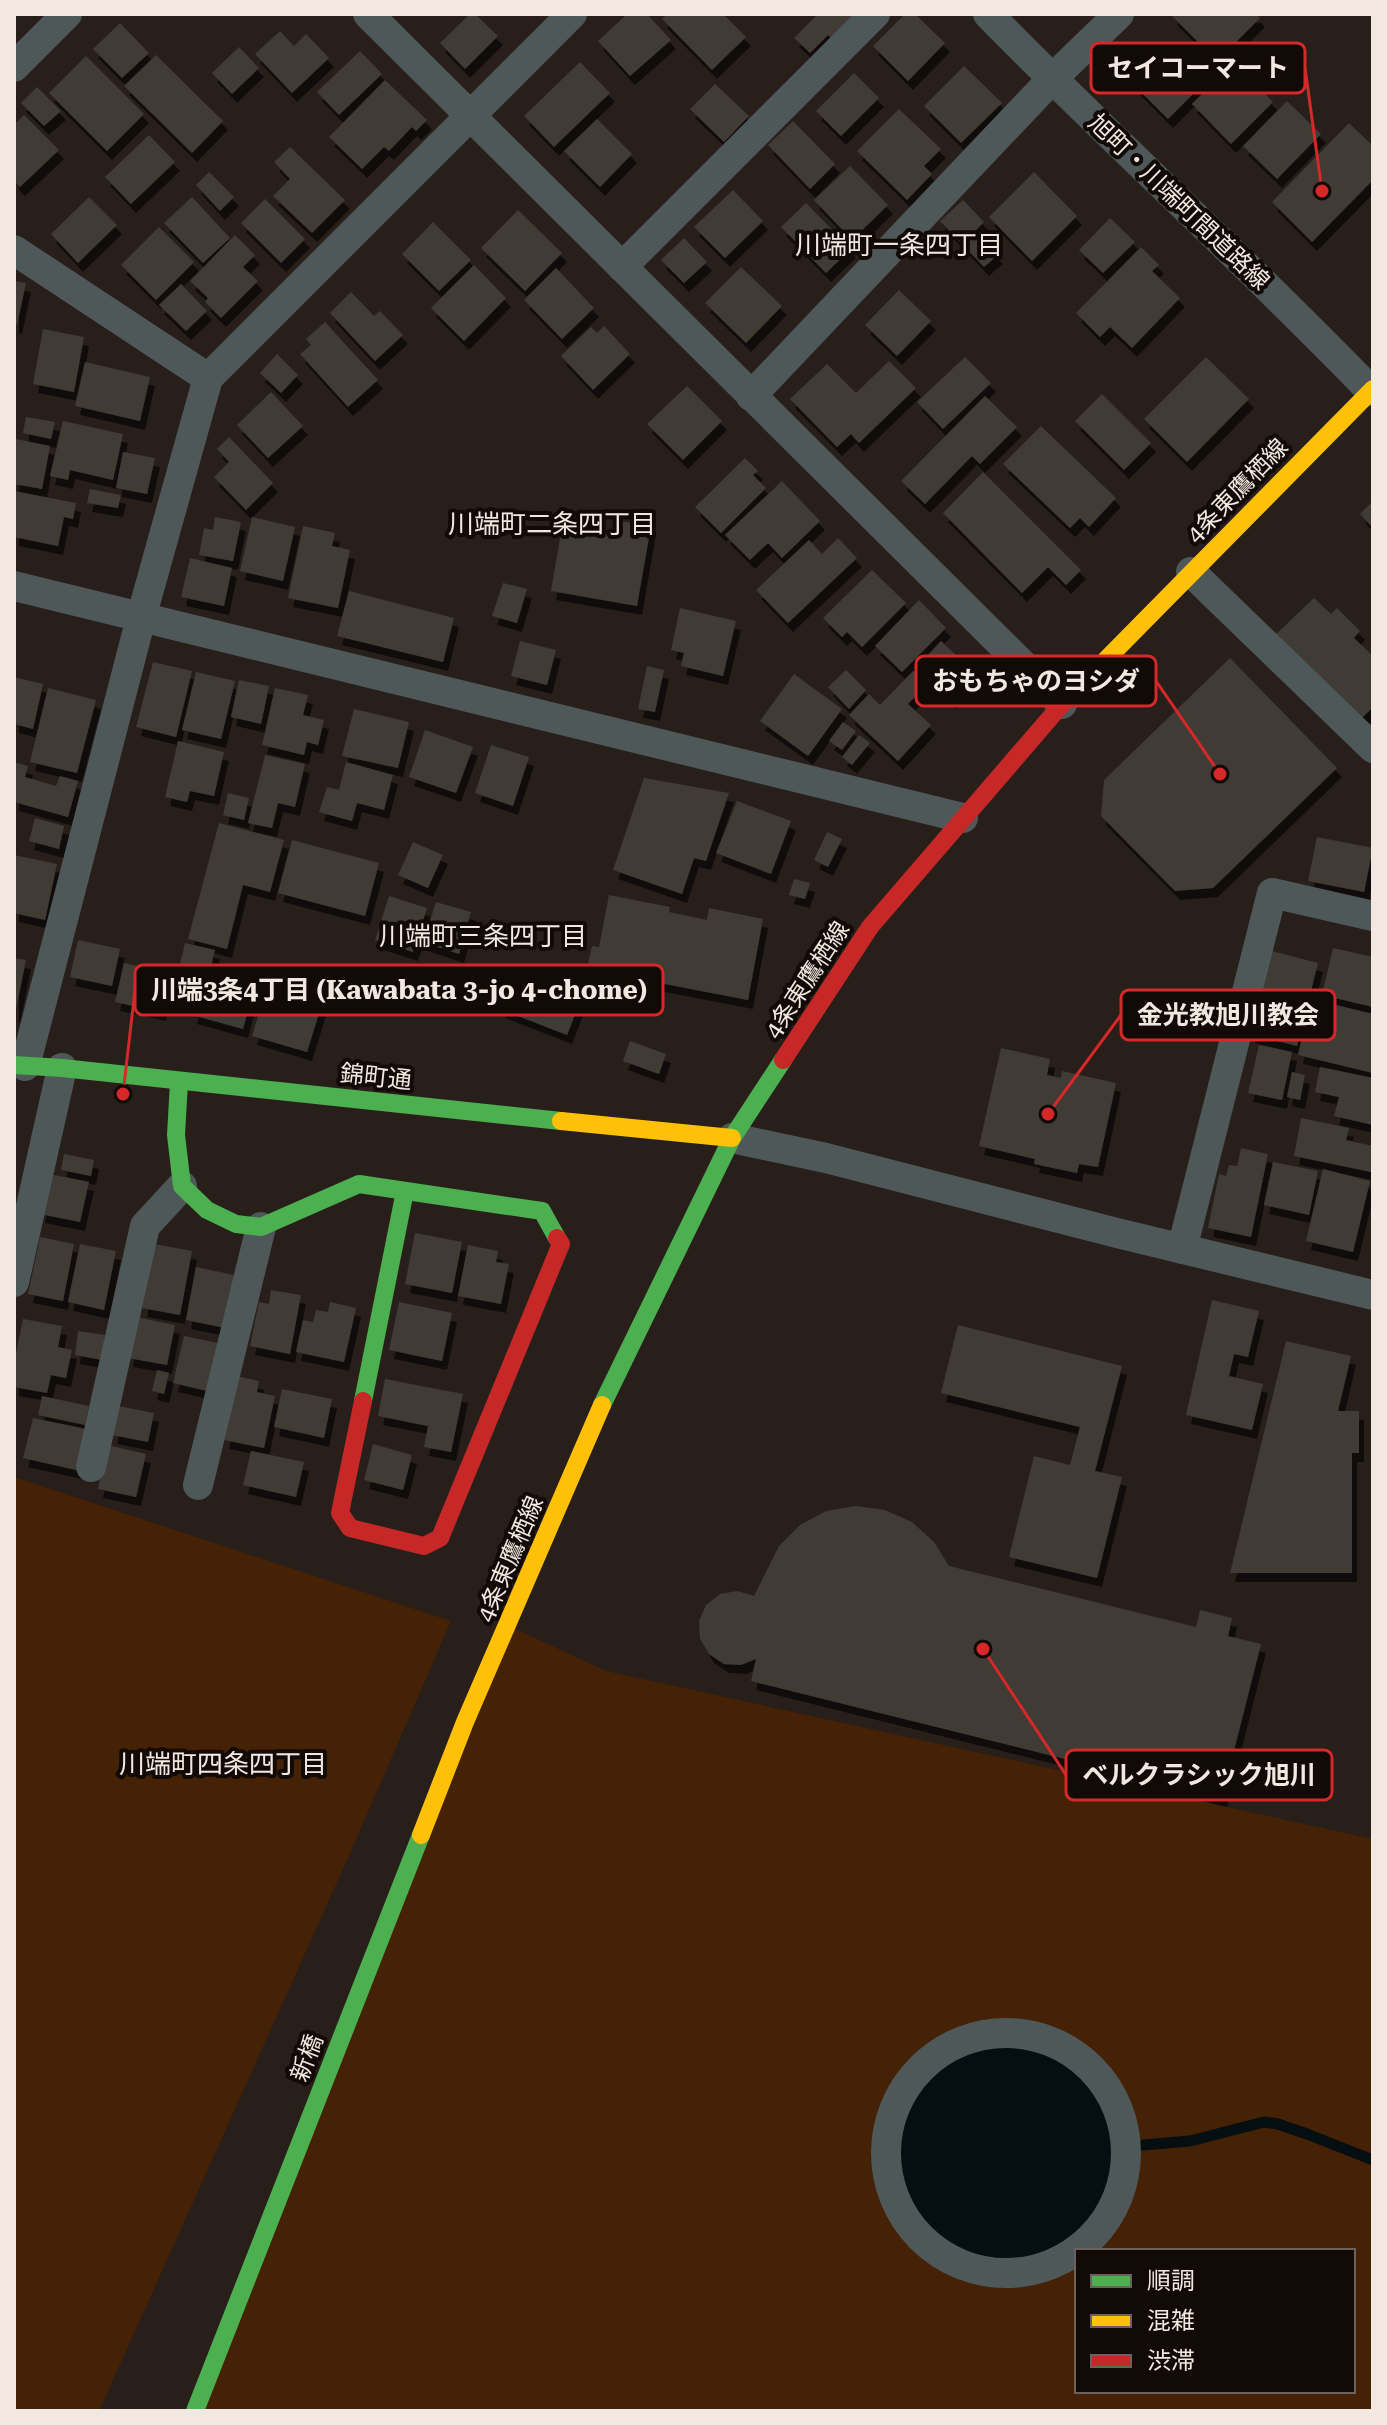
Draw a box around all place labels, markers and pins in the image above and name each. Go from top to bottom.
callout: セイコーマート [1091,43,1305,93]
callout: おもちゃのヨシダ [916,656,1156,706]
callout: 川端3条4丁目 (Kawabata 3-jo 4-chome) [135,965,663,1015]
callout: 金光教旭川教会 [1121,990,1335,1040]
callout: ベルクラシック旭川 [1066,1750,1332,1800]

